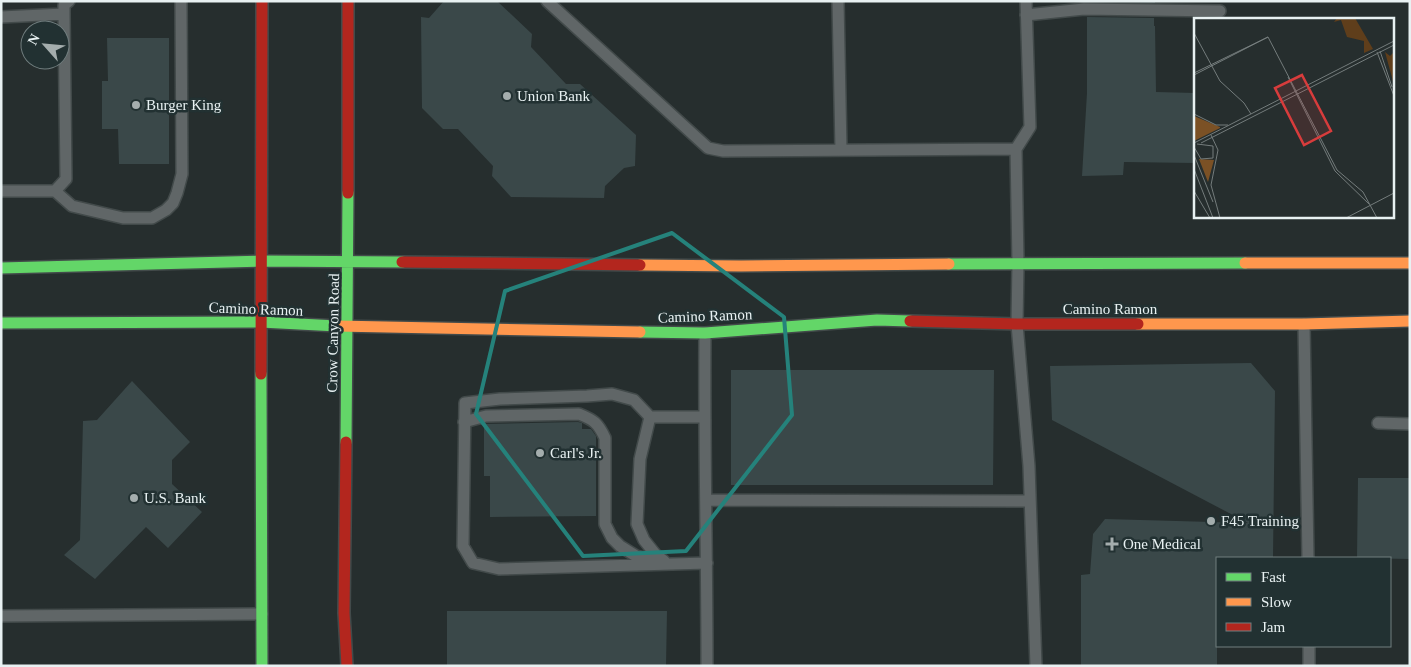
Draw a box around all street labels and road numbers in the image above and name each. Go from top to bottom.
street label: Crow Canyon Road [324,273,342,393]
street label: Camino Ramon [208,299,304,319]
street label: Camino Ramon [1063,301,1158,317]
street label: Camino Ramon [657,306,753,326]

